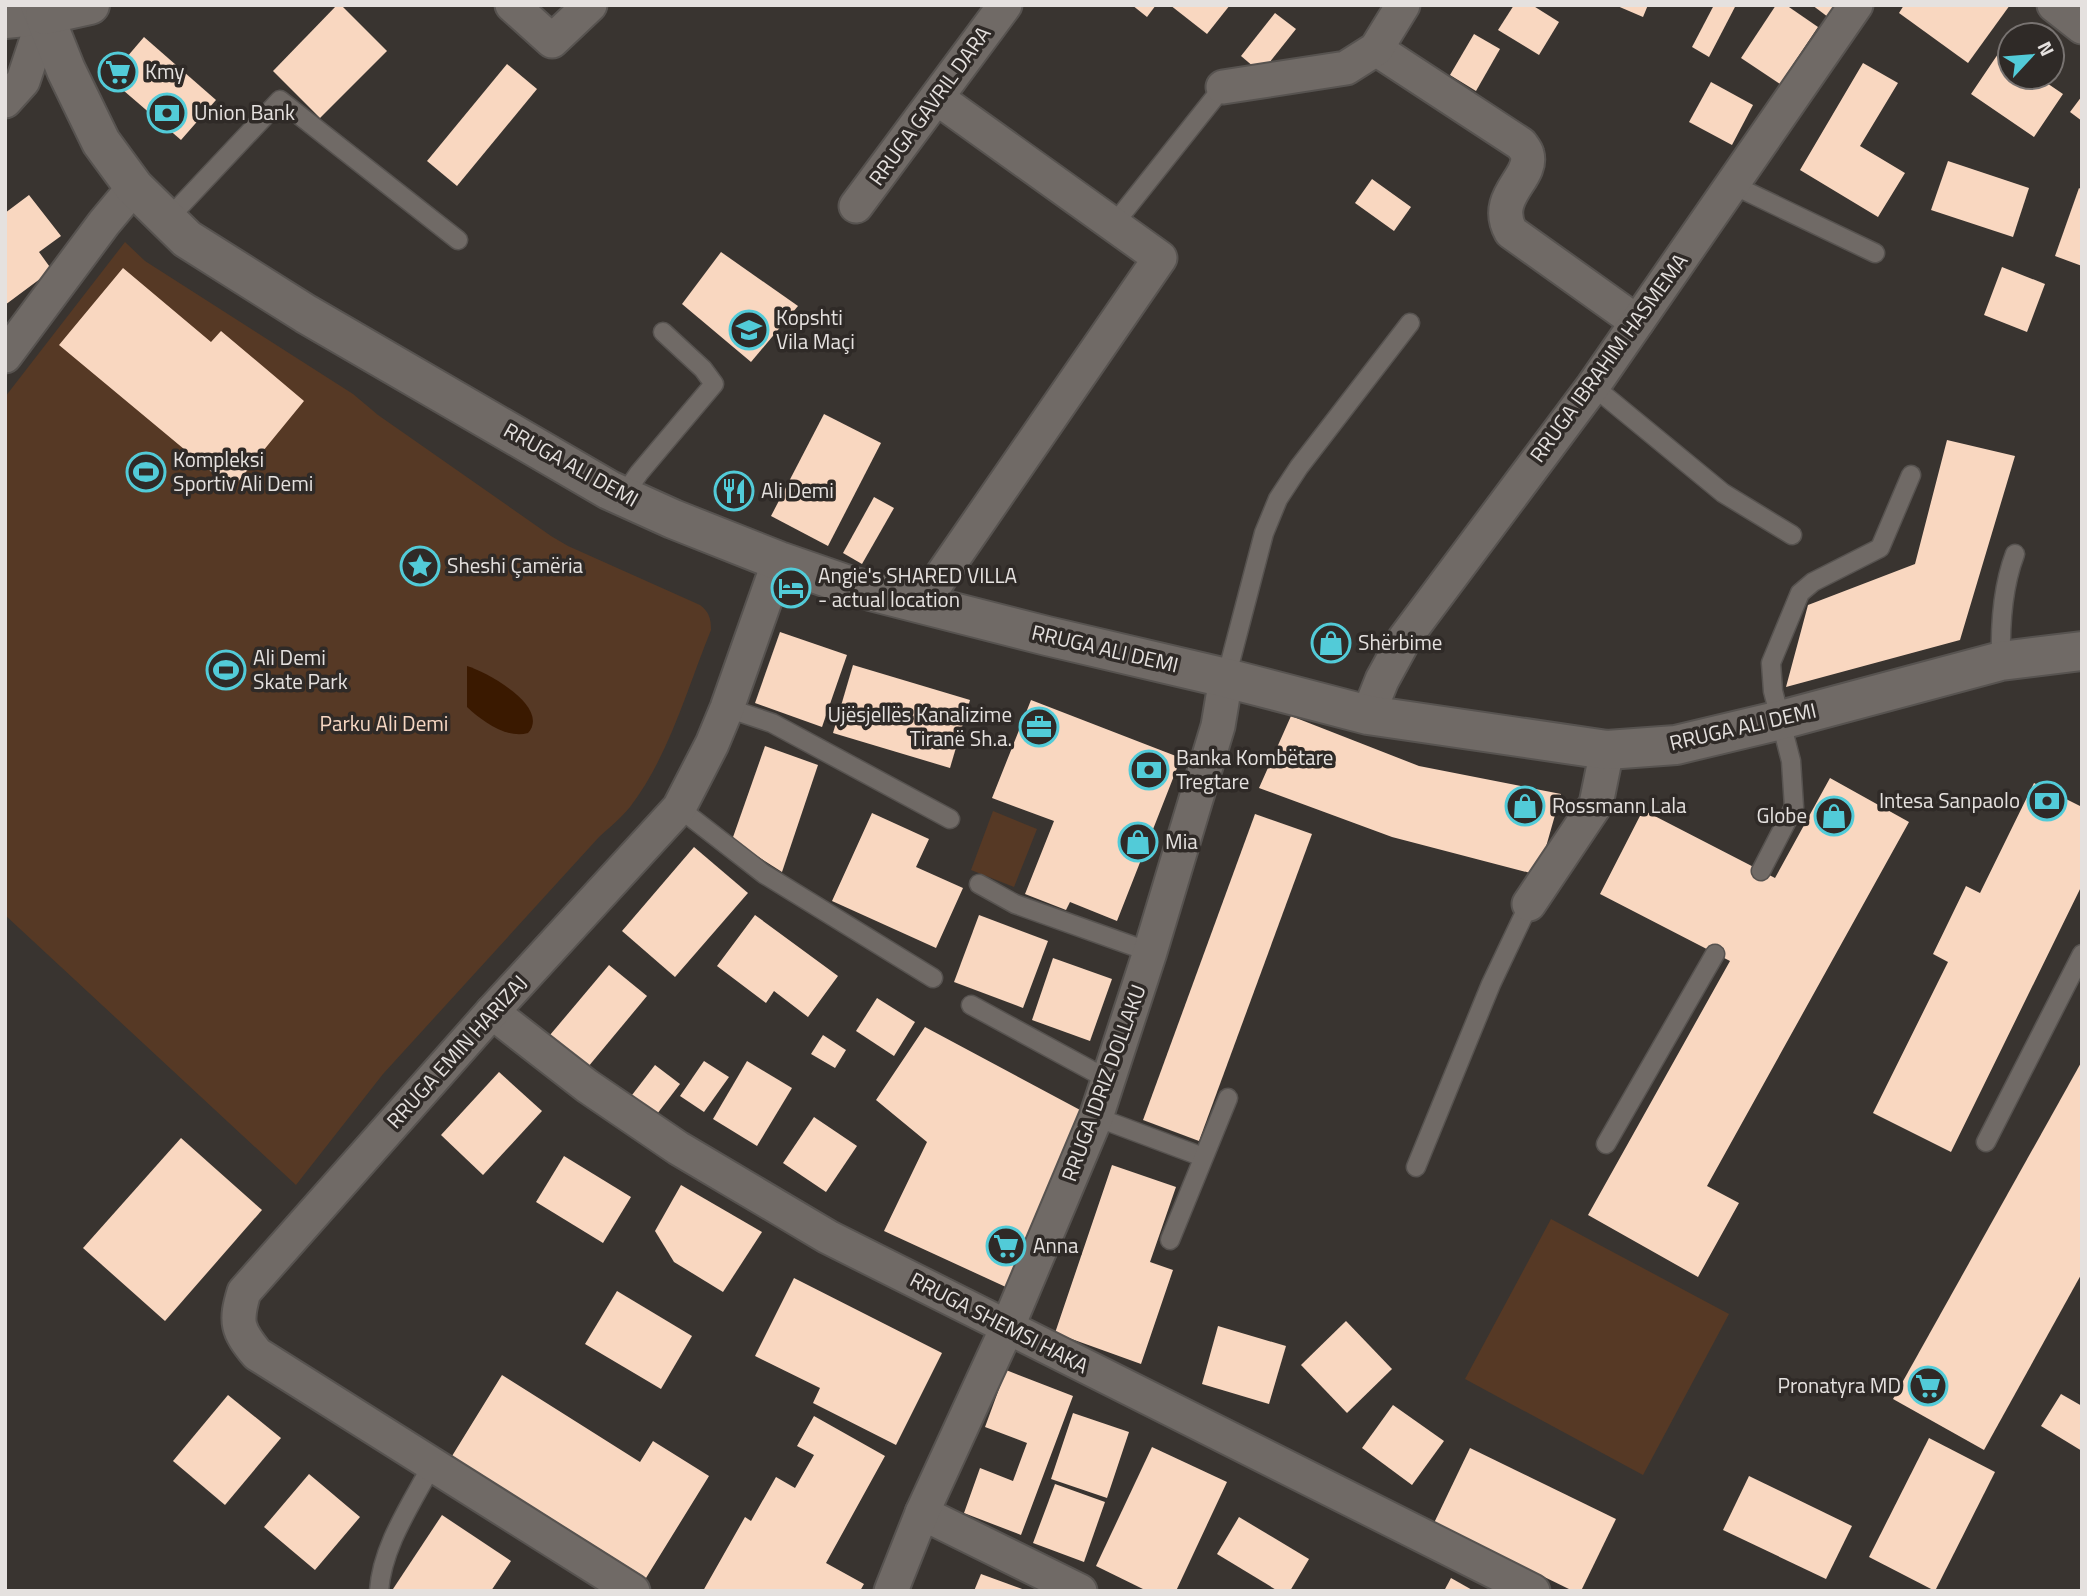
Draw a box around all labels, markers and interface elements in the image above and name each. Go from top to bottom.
street label: RRUGA GAVRIL DARA [860,19,998,192]
north arrow [1996,21,2066,91]
text: N [2031,36,2063,61]
supermarket icon: Kmy [97,51,139,93]
place label: Kmy [145,55,184,87]
bank icon: Union Bank [146,92,188,134]
place label: Union Bank [194,96,295,128]
street label: RRUGA IBRAHIM HASMEMA [1521,246,1695,469]
place label: Kopshti Vila Maçi [776,301,855,357]
school or university icon: Kopshti Vila Maçi [728,309,770,351]
street label: RRUGA ALI DEMI [498,414,645,514]
place label: Kompleksi Sportiv Ali Demi [173,443,313,499]
sports icon: Kompleksi Sportiv Ali Demi [125,451,167,493]
restaurant icon: Ali Demi [713,470,755,512]
place label: Ali Demi [761,474,834,506]
place icon: Sheshi Çamëria [399,545,441,587]
place label: Sheshi Çamëria [447,549,583,581]
place label: Angie's SHARED VILLA - actual location [818,559,1017,615]
hotel icon: Angie's SHARED VILLA - actual location [770,567,812,609]
street label: RRUGA ALI DEMI [1029,616,1182,680]
shop icon: Shërbime [1310,622,1352,664]
place label: Shërbime [1358,626,1442,658]
place label: Ali Demi Skate Park [253,641,348,697]
sports icon: Ali Demi Skate Park [205,649,247,691]
street label: RRUGA ALI DEMI [1666,694,1819,758]
place label: Ujësjellës Kanalizime Tiranë Sh.a. [828,698,1012,754]
office icon: Ujësjellës Kanalizime Tiranë Sh.a. [1018,706,1060,748]
park label: Parku Ali Demi [320,707,448,739]
place label: Banka Kombëtare Tregtare [1176,741,1333,797]
bank icon: Banka Kombëtare Tregtare [1128,749,1170,791]
bank icon: Intesa Sanpaolo [2026,780,2068,822]
place label: Intesa Sanpaolo [1879,784,2020,816]
shop icon: Rossmann Lala [1504,785,1546,827]
place label: Rossmann Lala [1552,789,1687,821]
shop icon: Globe [1813,795,1855,837]
place label: Globe [1756,799,1807,831]
shop icon: Mia [1117,821,1159,863]
place label: Mia [1165,825,1198,857]
street label: RRUGA EMIN HARIZAJ [378,967,534,1135]
street label: RRUGA IDRIZ DOLLAKU [1053,980,1154,1186]
supermarket icon: Anna [985,1225,1027,1267]
place label: Anna [1033,1229,1079,1261]
street label: RRUGA SHEMSI HAKA [905,1263,1095,1381]
supermarket icon: Pronatyra MD [1907,1365,1949,1407]
place label: Pronatyra MD [1777,1369,1901,1401]

